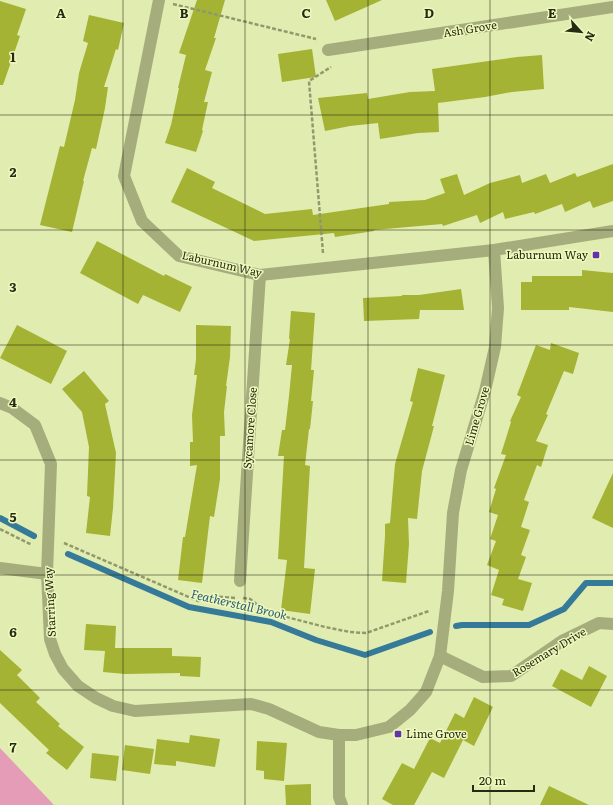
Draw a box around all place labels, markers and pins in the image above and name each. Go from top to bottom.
place label: Laburnum Way [506,246,589,262]
marker: Laburnum Way [591,250,601,260]
place label: Lime Grove [406,725,467,741]
marker: Lime Grove [393,729,403,739]

